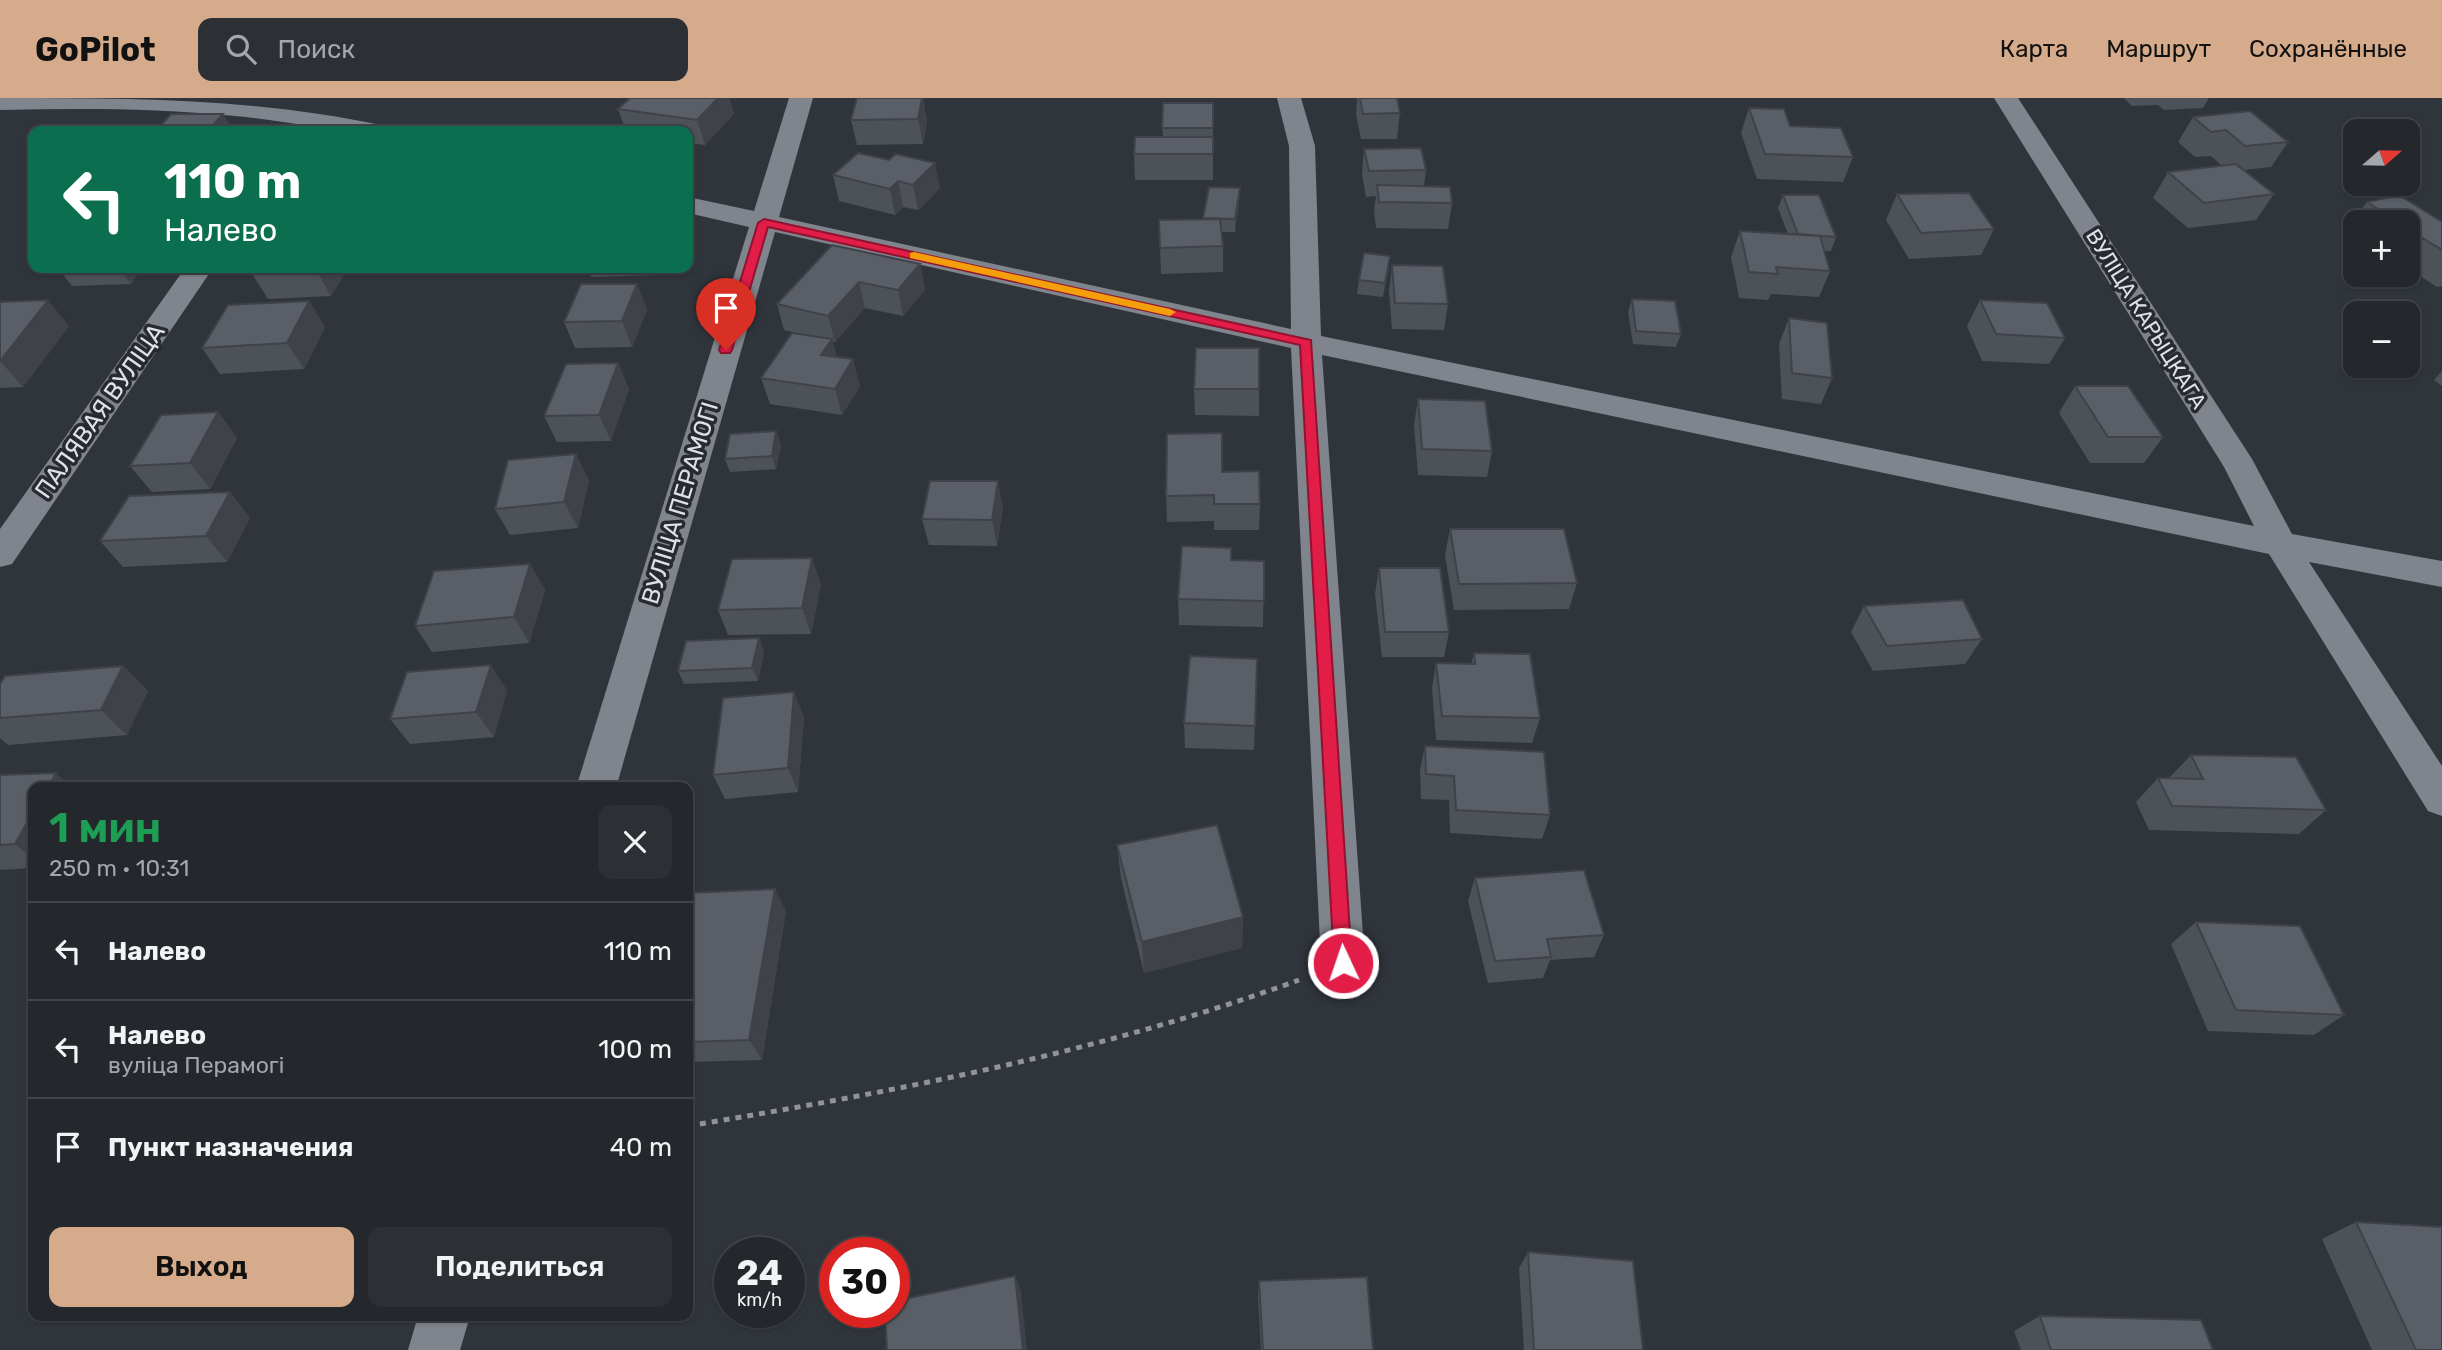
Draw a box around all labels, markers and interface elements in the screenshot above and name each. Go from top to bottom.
search box [198,18,688,81]
text: GoPilot [35,30,156,69]
icon: search [222,30,260,68]
text: Поиск [278,34,355,65]
text: Карта [2000,35,2068,63]
text: Маршрут [2106,35,2211,63]
text: Сохранённые [2249,35,2407,63]
north arrow [2343,119,2420,196]
map controls [2343,119,2420,378]
text: 110 m [164,152,301,210]
icon: left [49,154,140,245]
button: + [2343,210,2420,287]
text: Налево [164,211,277,249]
street label: ВУЛІЦА КАРЫЦКАГА [2081,224,2212,413]
pin [696,278,756,350]
icon: arrive [707,289,745,327]
button: − [2343,301,2420,378]
street label: ПАЛЯВАЯ ВУЛІЦА [29,318,171,504]
street label: ВУЛІЦА ПЕРАМОГІ [636,398,724,608]
text: 1 мин [49,803,161,853]
button: close [598,805,672,879]
text: 250 m · 10:31 [49,854,189,882]
position arrow [1306,926,1380,1000]
icon: left [49,932,87,970]
text: Налево [108,936,206,967]
text: 110 m [604,936,672,967]
text: Налево [108,1020,206,1051]
icon: left [49,1030,87,1068]
text: 100 m [598,1034,672,1065]
text: вуліца Перамогі [108,1051,284,1079]
icon: arrive [49,1128,87,1166]
text: Пункт назначения [108,1132,353,1163]
text: 40 m [610,1132,672,1163]
button: Выход [49,1227,354,1307]
button: Поделиться [368,1227,672,1307]
speed limit sign: 30 [819,1237,910,1328]
text: 24 [736,1252,783,1294]
text: km/h [737,1289,782,1311]

